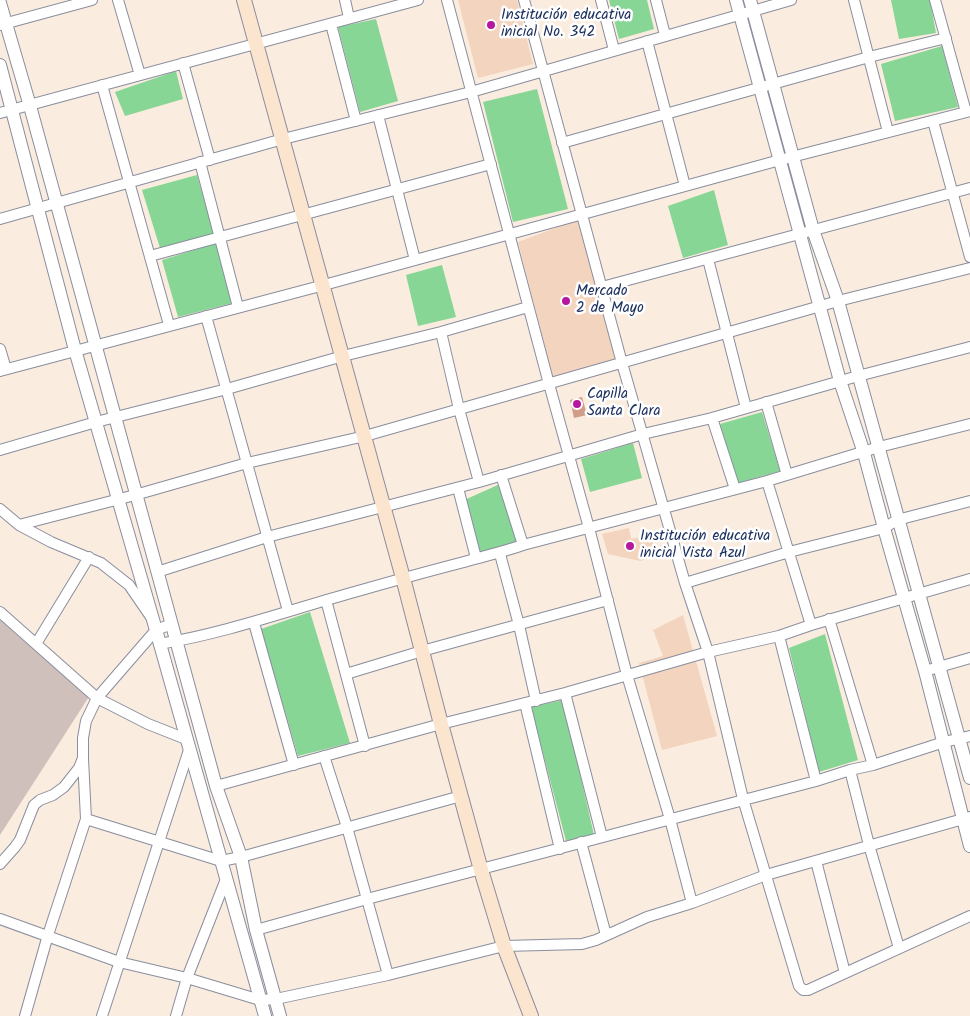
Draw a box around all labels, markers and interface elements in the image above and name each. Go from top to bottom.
place label: Institución educativa inicial No. 342 [501,7,631,42]
marker: Institución educativa inicial No. 342 [485,19,497,31]
place label: Mercado 2 de Mayo [576,283,644,318]
marker: Mercado 2 de Mayo [560,295,572,307]
place label: Capilla Santa Clara [587,386,661,421]
marker: Capilla Santa Clara [571,398,583,410]
place label: Institución educativa inicial Vista Azul [640,528,770,563]
marker: Institución educativa inicial Vista Azul [624,540,636,552]

